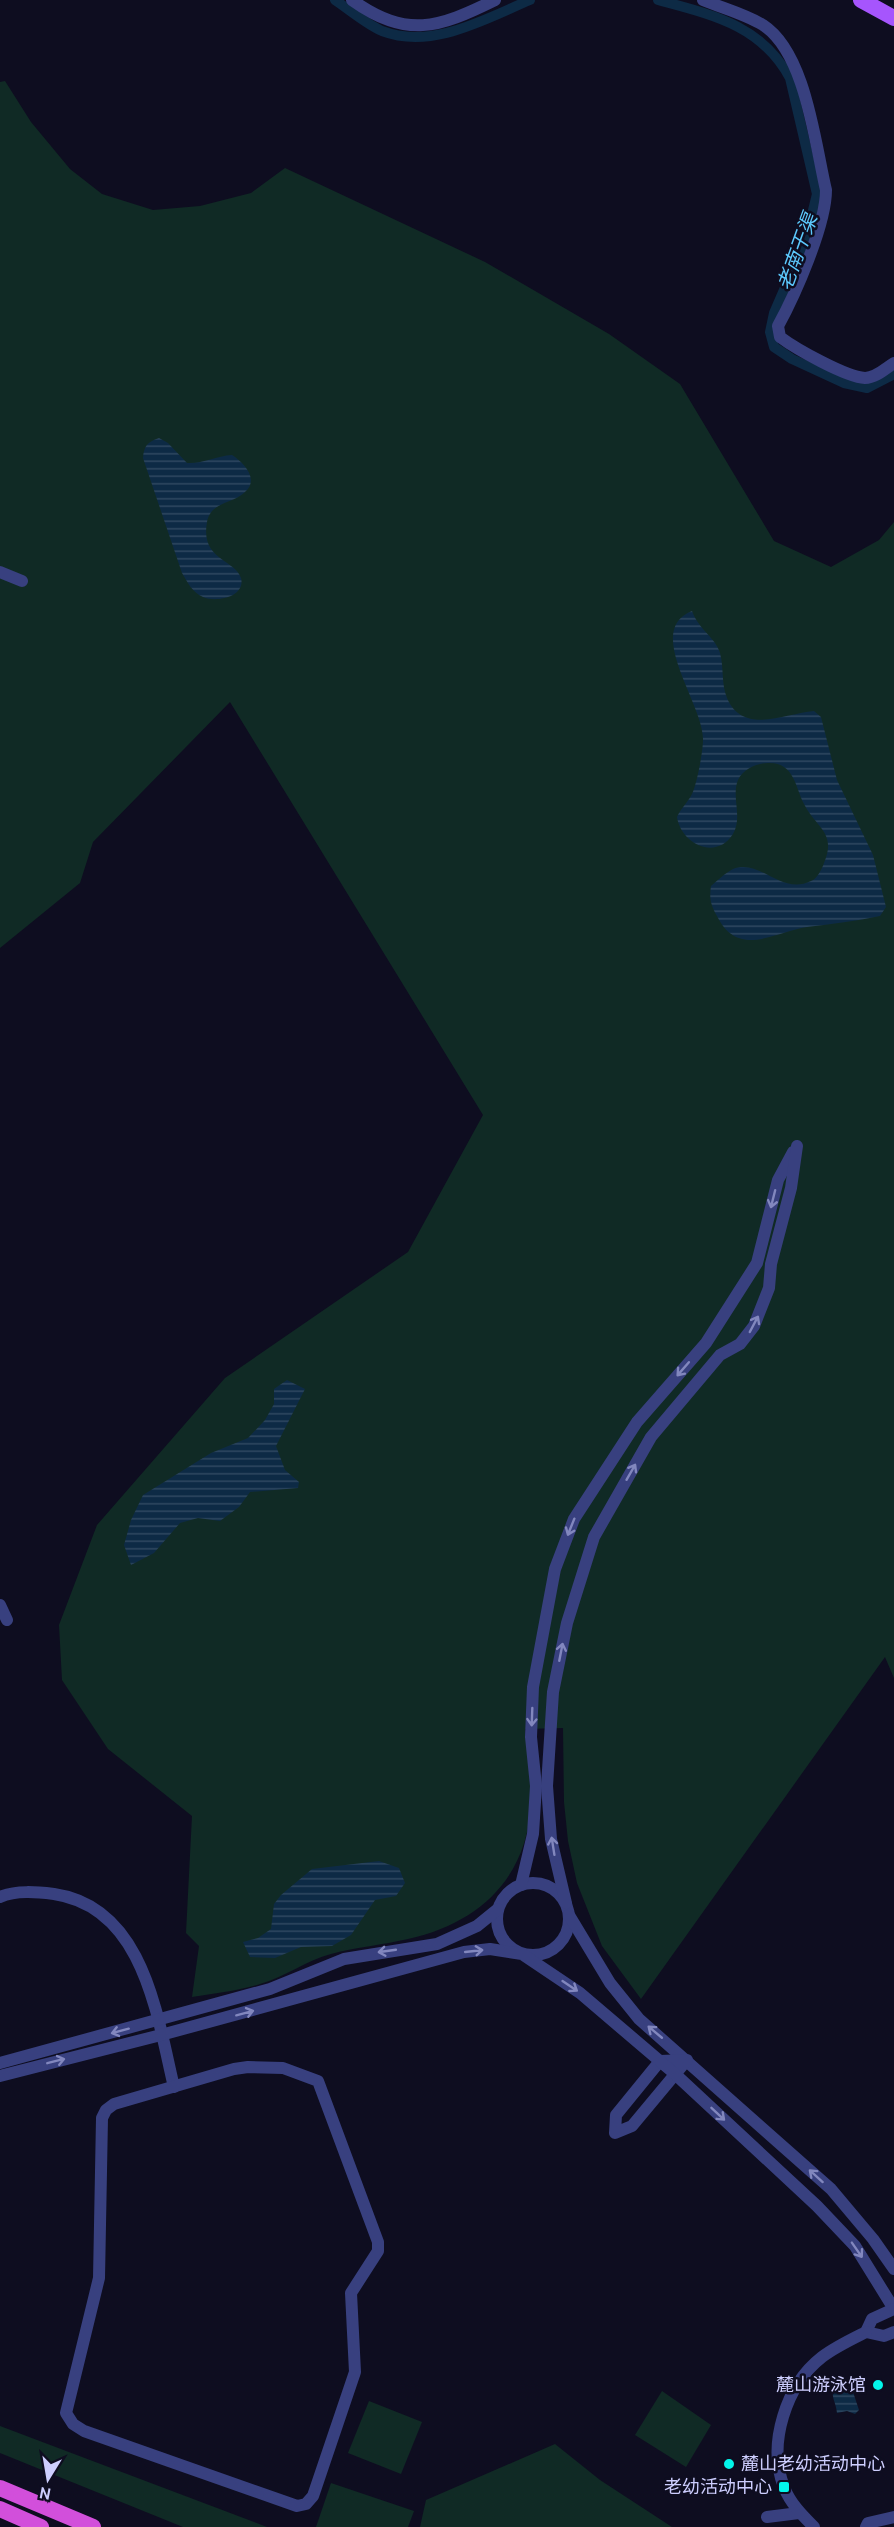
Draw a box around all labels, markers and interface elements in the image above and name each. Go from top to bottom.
water label: 老南干渠 [772,207,823,294]
one-way arrow [766,1189,778,1208]
one-way arrow [748,1316,760,1333]
one-way arrow [677,1360,691,1376]
one-way arrow [625,1464,637,1481]
one-way arrow [565,1517,576,1536]
one-way arrow [556,1643,567,1663]
one-way arrow [526,1706,538,1726]
one-way arrow [547,1837,558,1856]
one-way arrow [377,1945,397,1956]
one-way arrow [463,1945,483,1956]
one-way arrow [562,1980,579,1993]
one-way arrow [235,2006,254,2018]
one-way arrow [111,2025,130,2037]
one-way arrow [648,2025,663,2039]
one-way arrow [46,2054,65,2066]
one-way arrow [710,2106,725,2120]
one-way arrow [809,2169,824,2183]
one-way arrow [851,2242,863,2258]
place label: 麓山游泳馆 [776,2374,866,2396]
marker: 麓山游泳馆 [871,2378,885,2392]
north arrow [18,2449,78,2509]
place label: 麓山老幼活动中心 [741,2453,885,2475]
marker: 麓山老幼活动中心 [722,2457,736,2471]
place label: 老幼活动中心 [664,2476,772,2498]
marker: 老幼活动中心 [777,2480,791,2494]
text: N [38,2483,53,2504]

